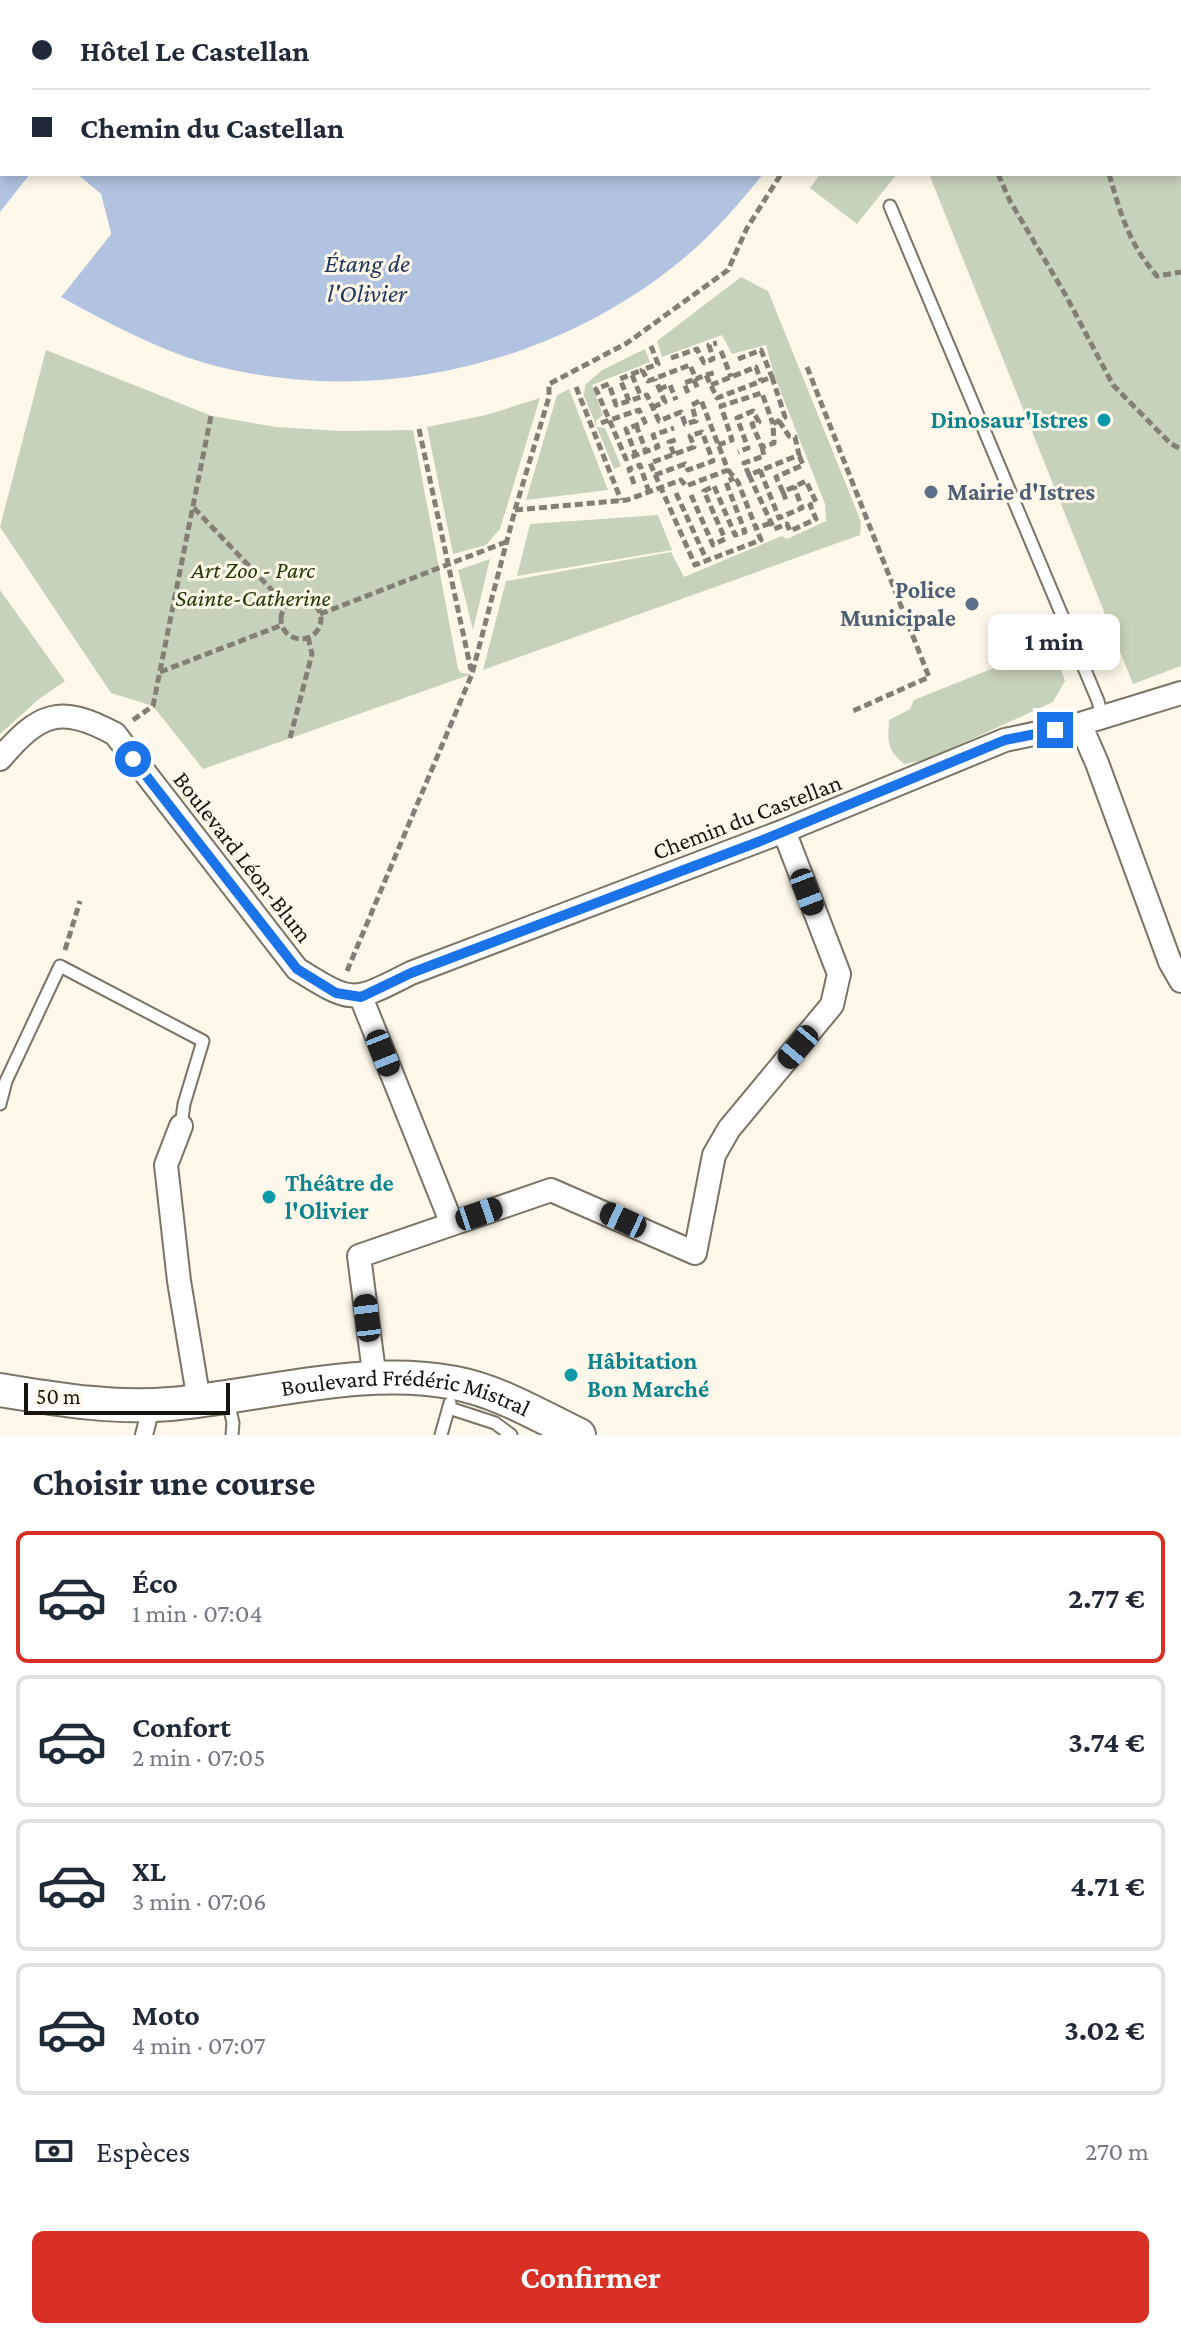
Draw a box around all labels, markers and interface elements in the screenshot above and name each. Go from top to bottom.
text: Hôtel Le Castellan [80,34,310,67]
text: Chemin du Castellan [80,111,344,144]
water label: Étang de l'Olivier [324,249,410,308]
place label: Dinosaur'Istres [930,406,1088,433]
marker: Dinosaur'Istres [1095,411,1113,429]
place label: Mairie d'Istres [947,478,1095,505]
marker: Mairie d'Istres [922,483,940,501]
park label: Art Zoo - Parc Sainte-Catherine [175,556,331,611]
place label: Police Municipale [840,576,956,631]
marker: Police Municipale [963,595,981,613]
callout: 1 min [989,614,1121,670]
text: 1 min [1024,627,1084,656]
route end [1037,712,1073,748]
route start [115,741,151,777]
street label: Boulevard Léon-Blum [168,766,318,947]
street label: Chemin du Castellan [649,768,845,865]
car [787,865,827,919]
car [773,1021,823,1073]
car [363,1026,403,1080]
place label: Théâtre de l'Olivier [285,1169,394,1224]
marker: Théâtre de l'Olivier [260,1188,278,1206]
car [452,1195,506,1233]
car [596,1199,650,1241]
car [352,1293,382,1343]
place label: Hâbitation Bon Marché [587,1347,709,1402]
street label: Boulevard Frédéric Mistral [279,1363,535,1421]
marker: Hâbitation Bon Marché [562,1366,580,1384]
scale bar [24,1379,230,1415]
text: 50 m [36,1384,81,1409]
text: Choisir une course [32,1463,315,1503]
icon: car [36,1561,108,1633]
text: Éco [132,1566,178,1599]
text: 2.77 € [1068,1581,1145,1614]
text: 1 min · 07:04 [132,1599,263,1628]
icon: car [36,1705,108,1777]
text: Confort [132,1710,231,1743]
text: 3.74 € [1068,1725,1145,1758]
text: 2 min · 07:05 [132,1743,266,1772]
icon: car [36,1849,108,1921]
text: XL [132,1854,166,1887]
text: 4.71 € [1070,1869,1145,1902]
text: 3 min · 07:06 [132,1887,266,1916]
icon: car [36,1993,108,2065]
text: Moto [132,1998,200,2031]
text: 3.02 € [1064,2013,1145,2046]
text: 4 min · 07:07 [132,2031,265,2060]
icon: cash [32,2129,76,2173]
text: Espèces [96,2135,190,2168]
text: 270 m [1085,2137,1149,2166]
button: Confirmer [32,2231,1149,2323]

